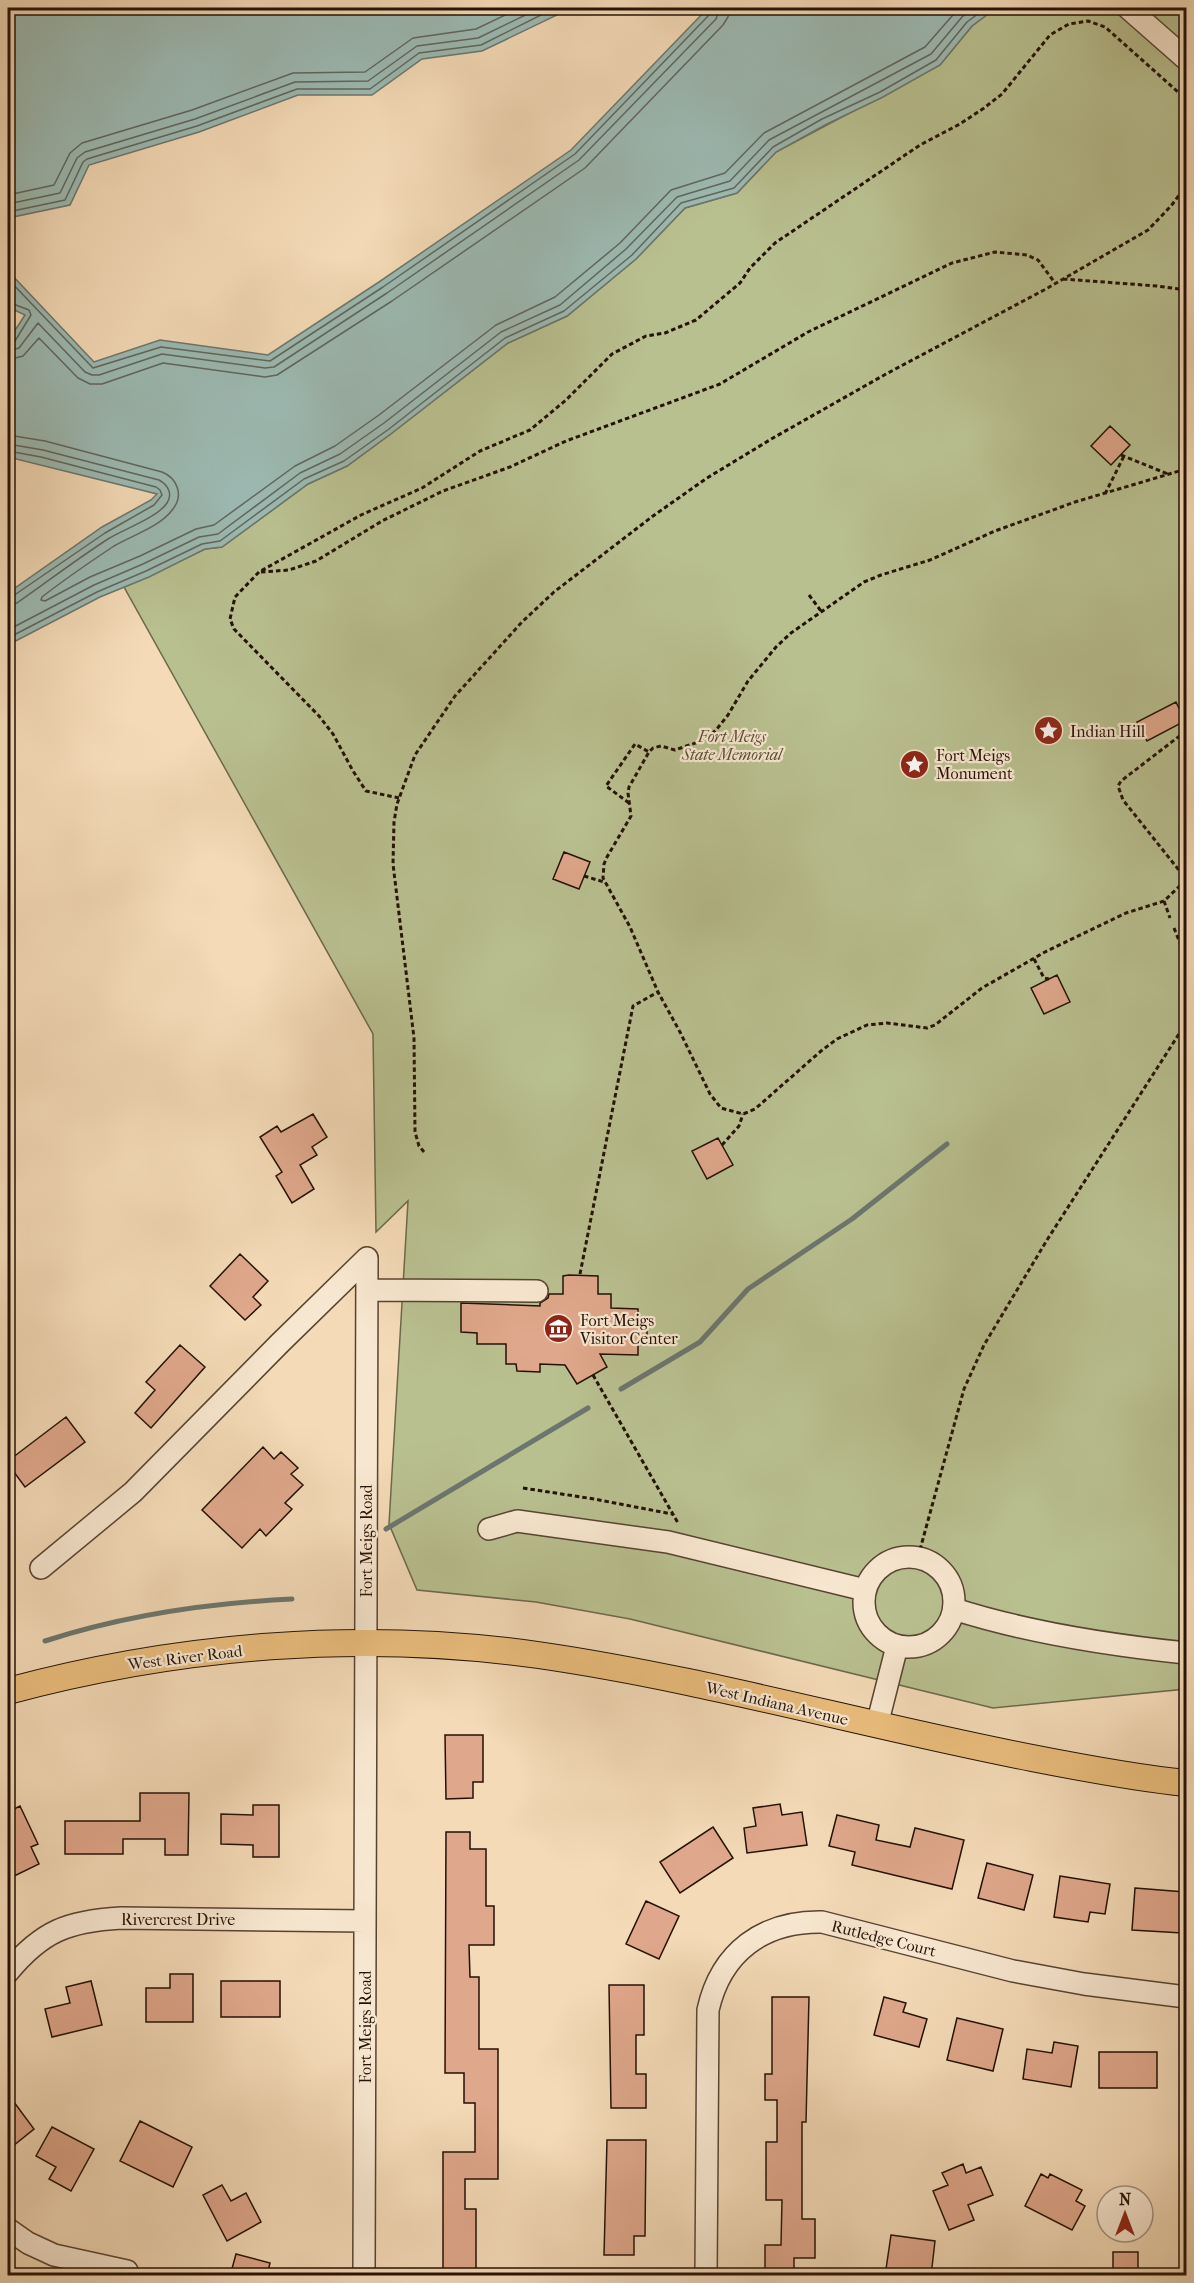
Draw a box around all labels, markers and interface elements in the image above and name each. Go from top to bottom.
place icon: Indian Hill [1033,715,1065,747]
place label: Indian Hill [1070,722,1146,741]
park label: Fort Meigs State Memorial [681,727,784,764]
place label: Fort Meigs Monument [936,746,1013,783]
place icon: Fort Meigs Monument [899,748,931,780]
place label: Fort Meigs Visitor Center [579,1311,678,1348]
museum icon: Fort Meigs Visitor Center [543,1313,575,1345]
street label: Fort Meigs Road [357,1484,376,1598]
street label: West River Road [126,1641,244,1674]
street label: West Indiana Avenue [703,1678,850,1729]
street label: Rivercrest Drive [121,1910,235,1929]
street label: Rutledge Court [830,1916,939,1961]
street label: Fort Meigs Road [356,1970,375,2084]
north arrow [1095,2184,1155,2244]
text: N [1119,2190,1132,2209]

